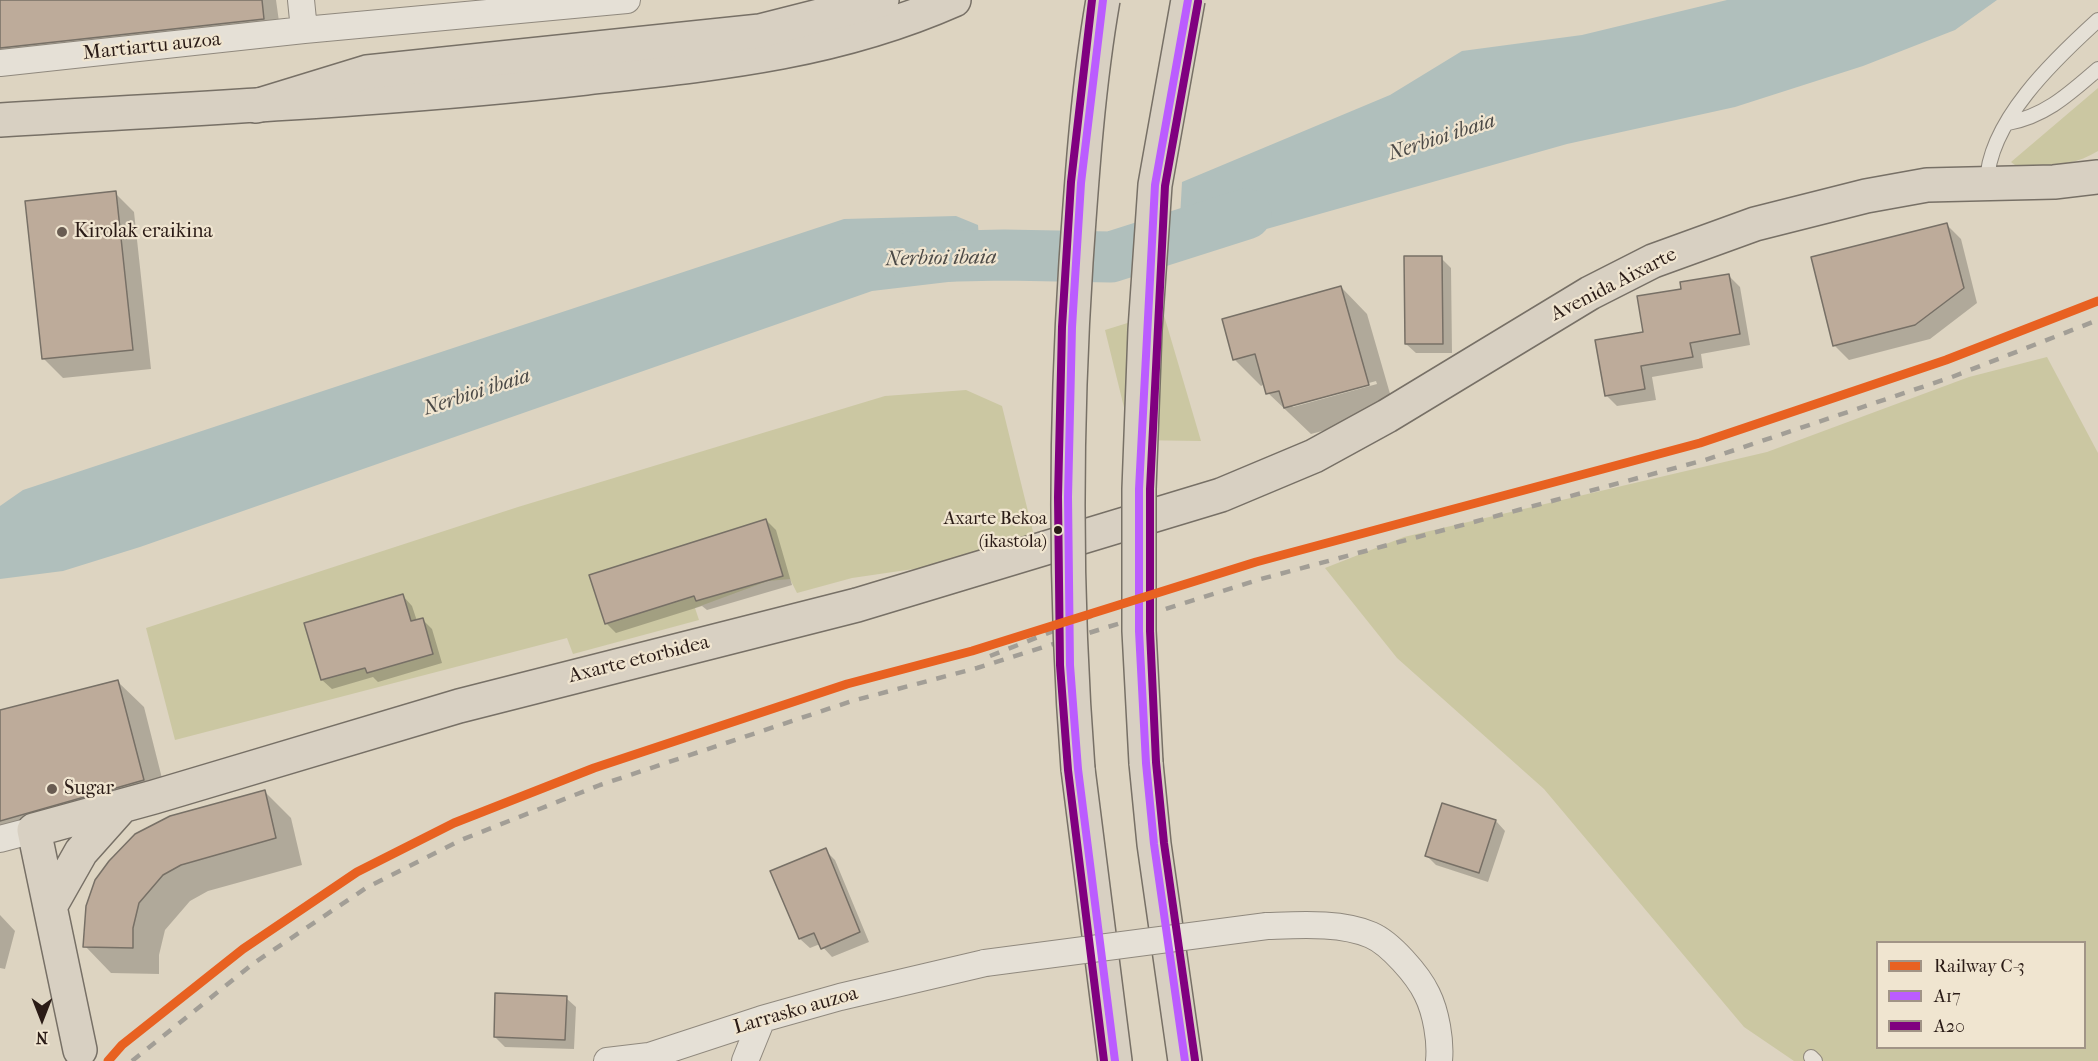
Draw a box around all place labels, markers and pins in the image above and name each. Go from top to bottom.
place label: Kirolak eraikina [74,220,213,244]
marker: Kirolak eraikina [55,225,69,239]
place label: Axarte Bekoa (ikastola) [944,509,1047,552]
marker: Axarte Bekoa (ikastola) [1052,524,1064,536]
place label: Sugar [64,777,114,801]
marker: Sugar [45,782,59,796]

